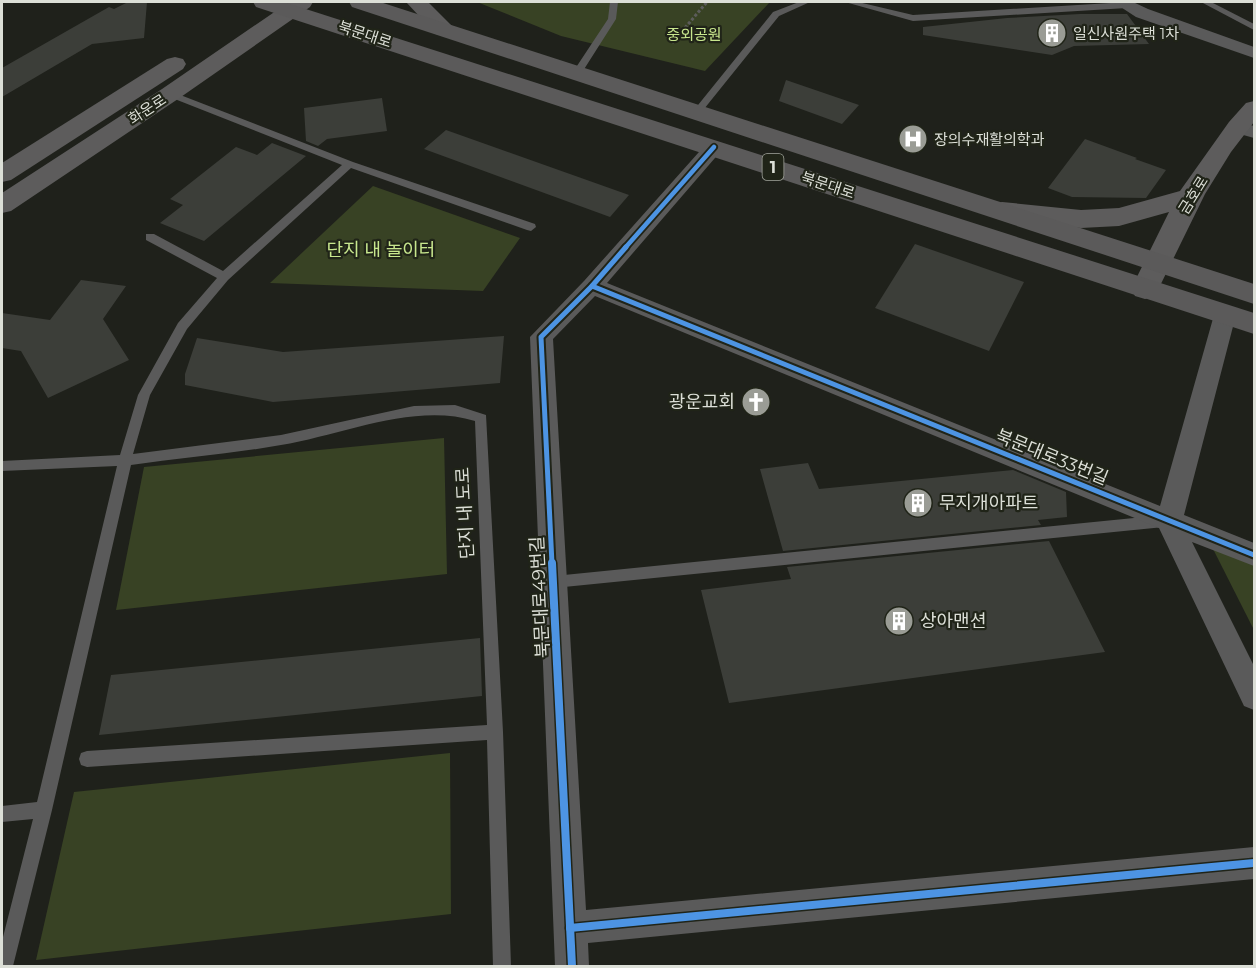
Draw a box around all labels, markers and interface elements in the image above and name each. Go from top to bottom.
street label: 북문대로 [336,16,394,52]
building icon: 일신사원주택 1차 [1036,17,1068,49]
place label: 일신사원주택 1차 [1073,24,1179,43]
park label: 중외공원 [666,25,722,44]
street label: 화운로 [124,90,170,128]
hospital icon: 장의수재활의학과 [897,123,929,155]
place label: 장의수재활의학과 [934,130,1045,149]
road number: 1 [762,154,784,180]
street label: 북문대로 [799,167,857,203]
street label: 금호로 [1174,172,1212,218]
park label: 단지 내 놀이터 [327,239,435,261]
church icon: 광운교회 [740,386,772,418]
place label: 광운교회 [669,391,735,413]
street label: 북문대로33번길 [992,424,1112,490]
street label: 단지 내 도로 [452,466,478,560]
building icon: 무지개아파트 [902,487,934,519]
place label: 무지개아파트 [939,492,1038,514]
street label: 북문대로49번길 [526,535,554,659]
building icon: 상아맨션 [883,605,915,637]
place label: 상아맨션 [920,610,986,632]

